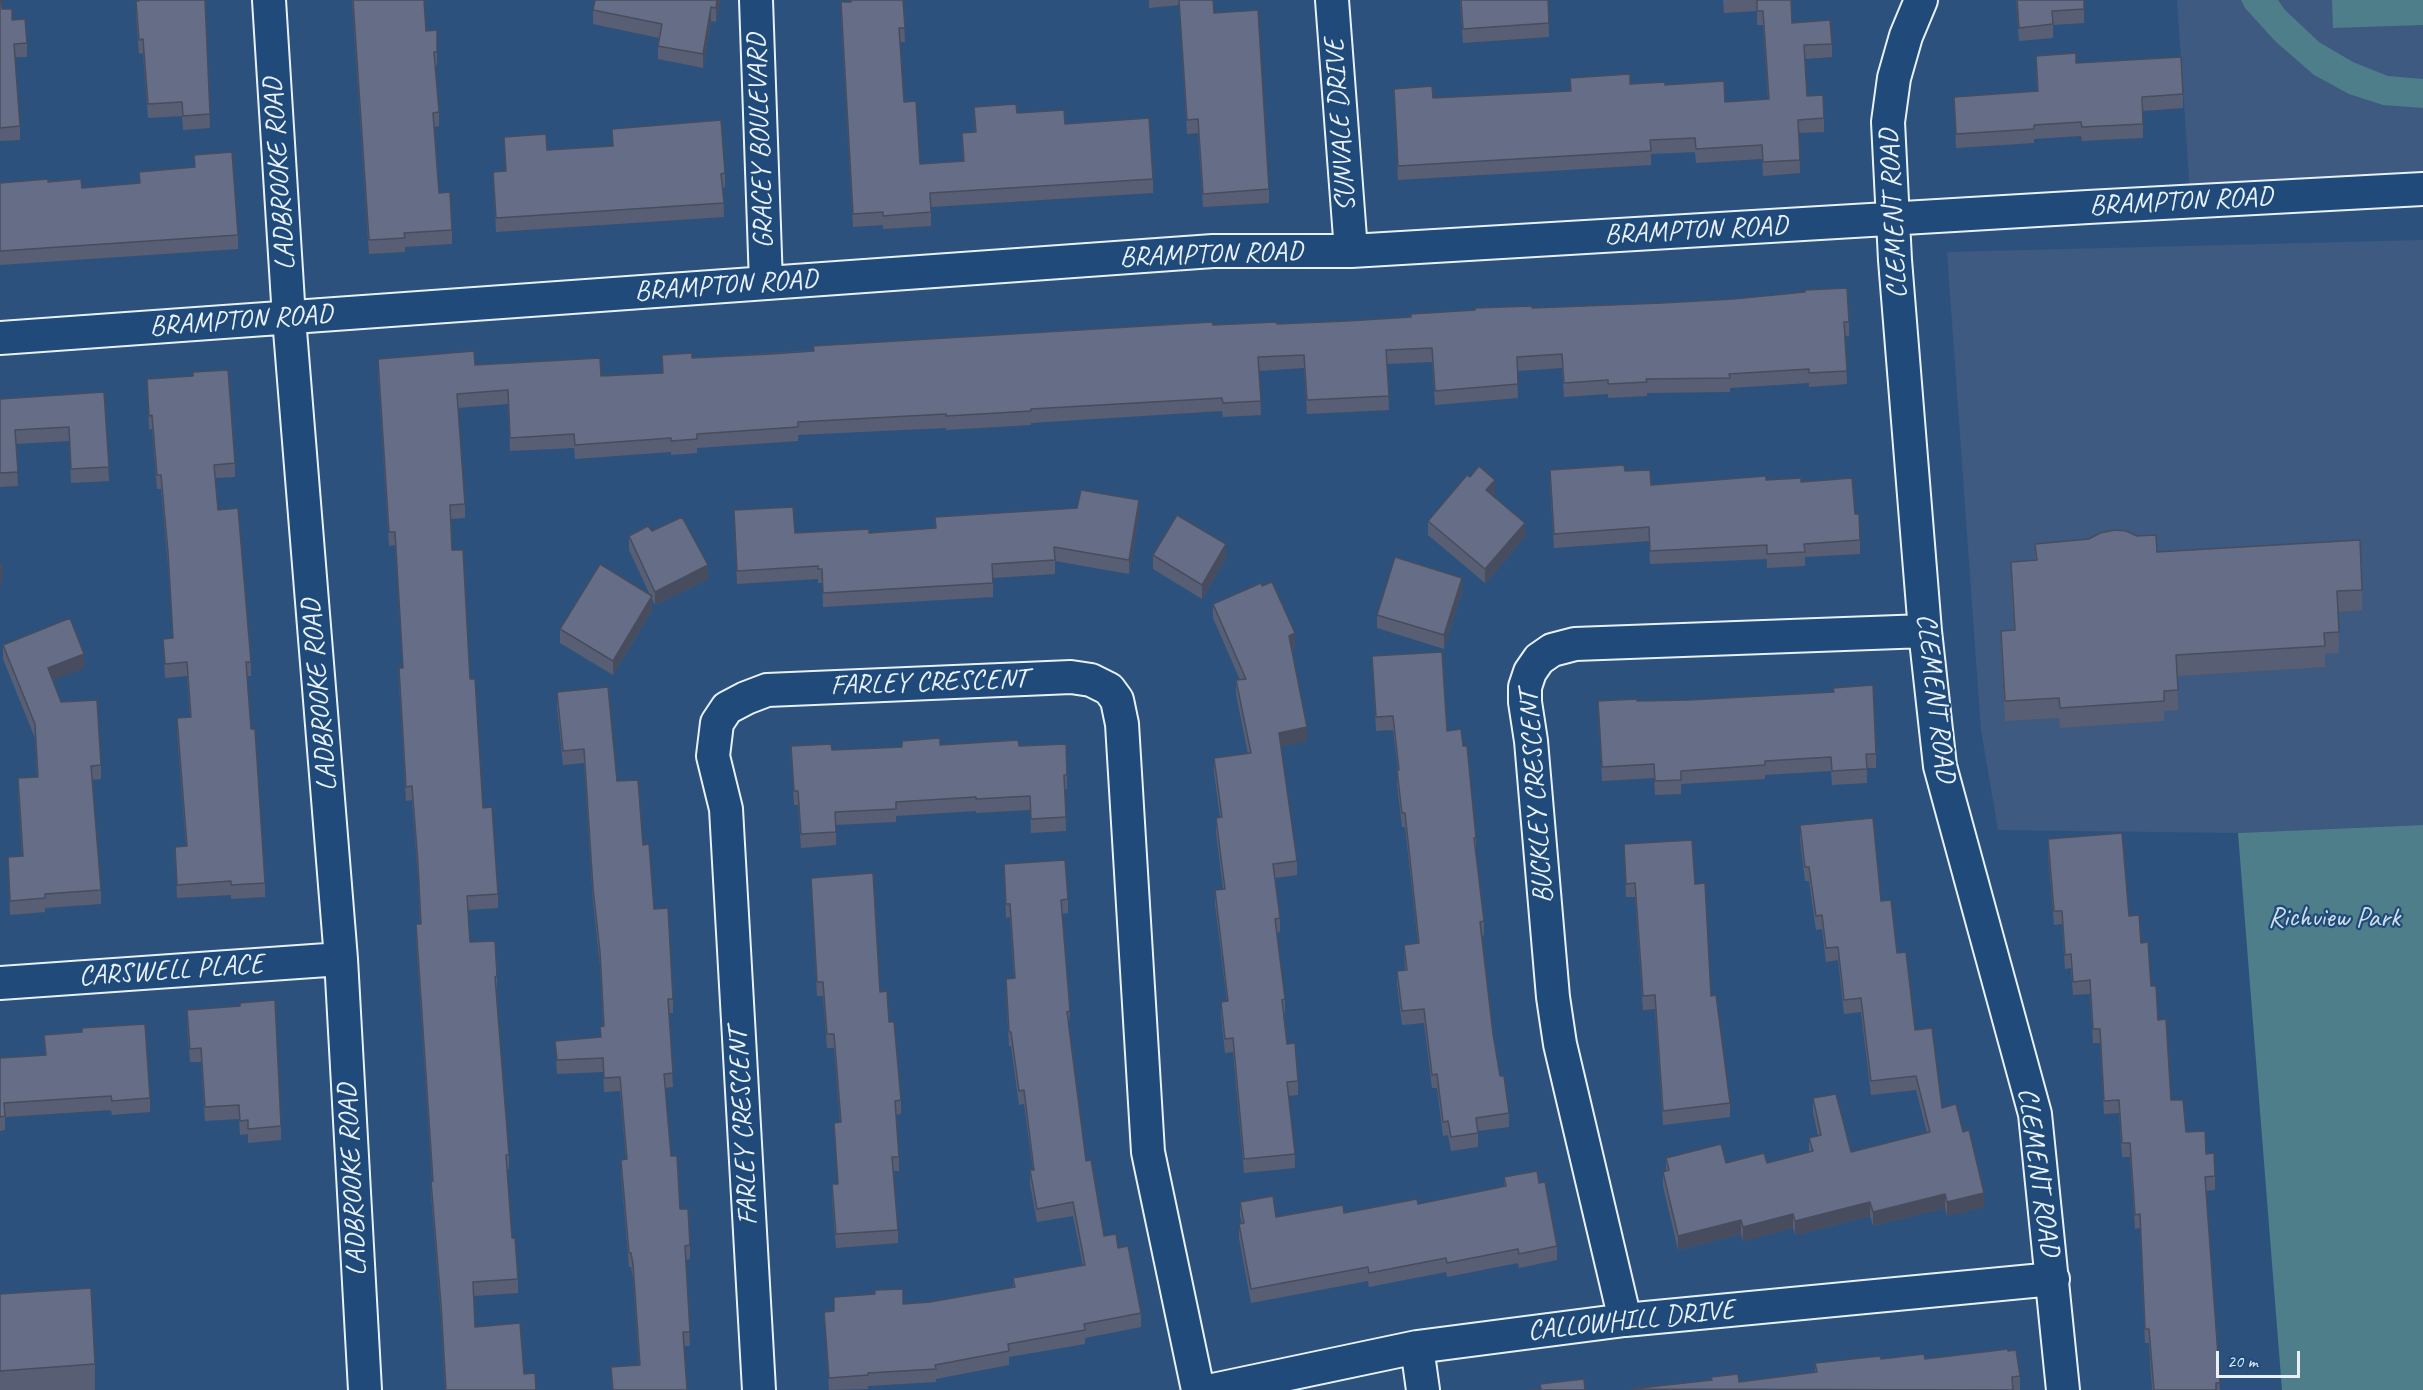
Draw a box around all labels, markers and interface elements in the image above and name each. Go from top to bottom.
street label: GRACEY BOULEVARD [740,33,782,249]
street label: SUNVALE DRIVE [1318,37,1364,213]
street label: LADBROOKE ROAD [257,77,303,271]
street label: CLEMENT ROAD [1873,128,1915,300]
street label: BRAMPTON ROAD [2089,180,2273,224]
street label: BRAMPTON ROAD [1604,209,1788,253]
street label: BRAMPTON ROAD [1119,235,1303,275]
street label: BRAMPTON ROAD [633,263,819,309]
street label: BRAMPTON ROAD [148,298,334,344]
street label: LADBROOKE ROAD [295,598,345,792]
street label: CLEMENT ROAD [1908,612,1962,784]
street label: FARLEY CRESCENT [830,663,1028,703]
street label: BUCKLEY CRESCENT [1513,689,1561,905]
park label: Richview Park [2268,902,2400,936]
street label: CARSWELL PLACE [78,948,264,994]
street label: FARLEY CRESCENT [722,1028,766,1226]
street label: LADBROOKE ROAD [331,1083,375,1277]
street label: CLEMENT ROAD [2010,1086,2066,1258]
street label: CALLOWHILL DRIVE [1526,1293,1736,1349]
scale bar [2219,1339,2303,1377]
text: 20 m [2227,1350,2258,1372]

